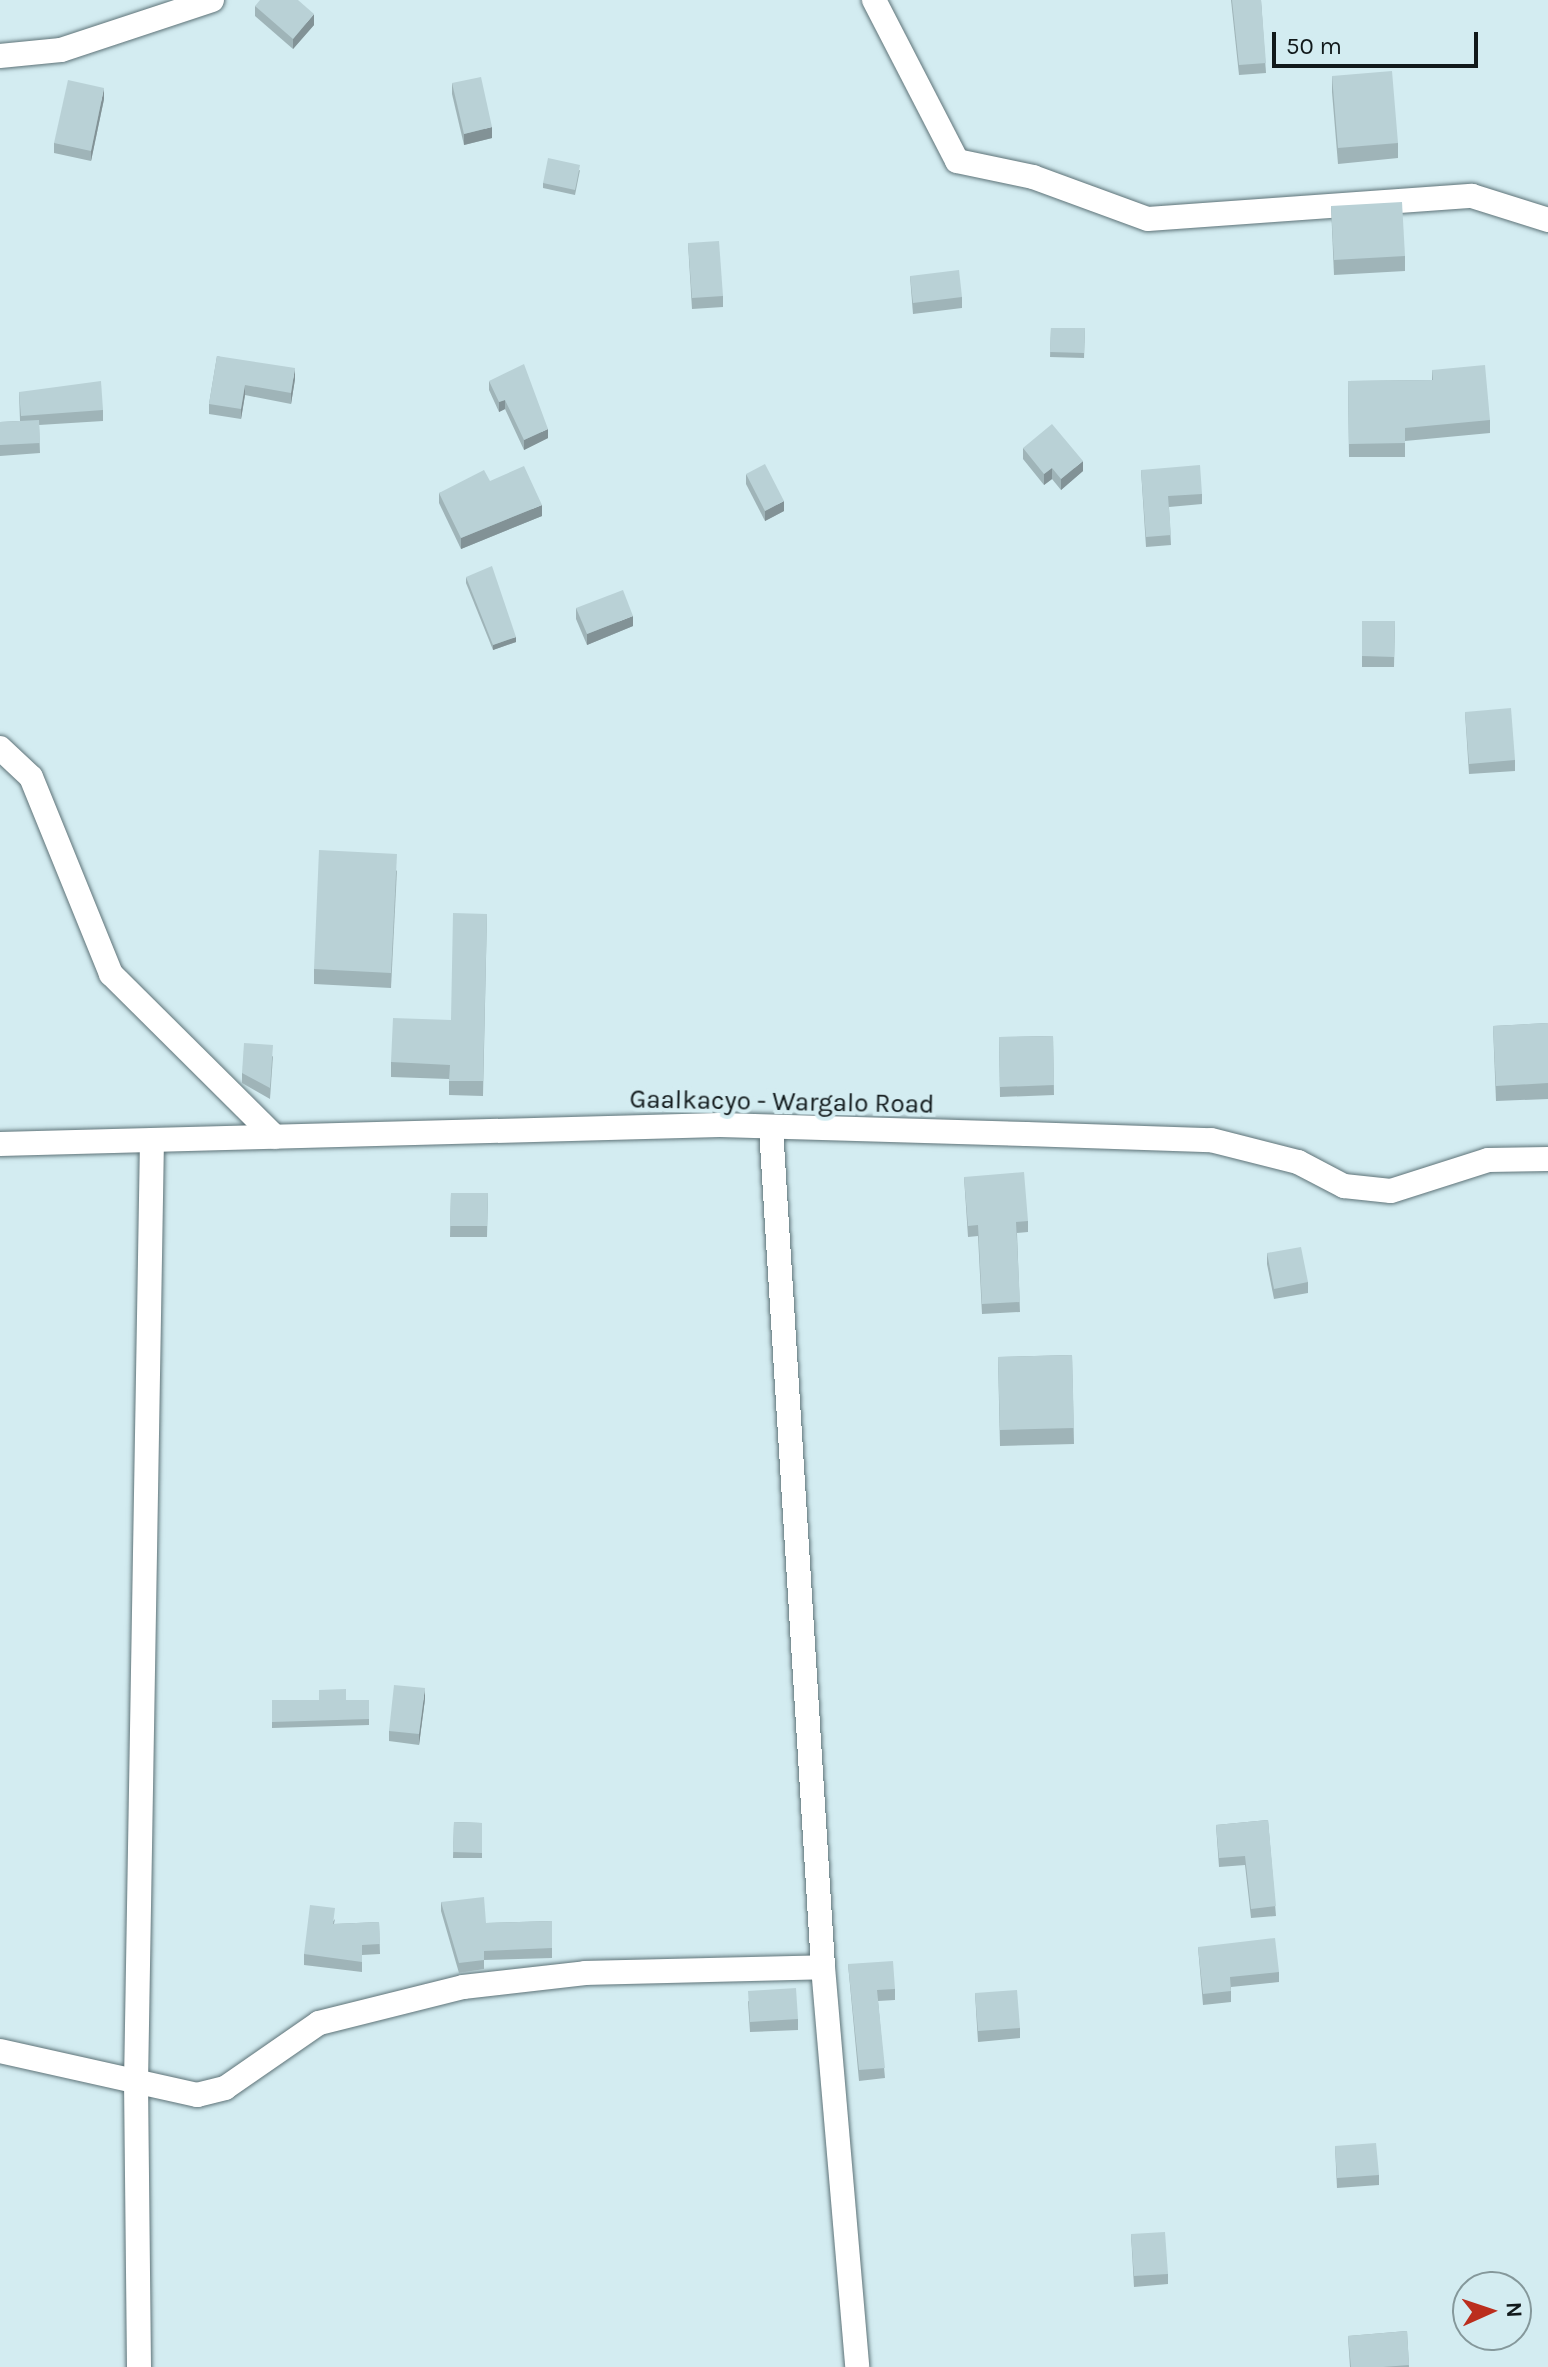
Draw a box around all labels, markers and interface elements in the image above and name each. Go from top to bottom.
scale bar [1276,16,1482,66]
text: 50 m [1286,32,1342,60]
street label: Gaalkacyo - Wargalo Road [629,1084,935,1120]
north arrow [1452,2271,1532,2351]
text: N [1501,2301,1527,2318]

